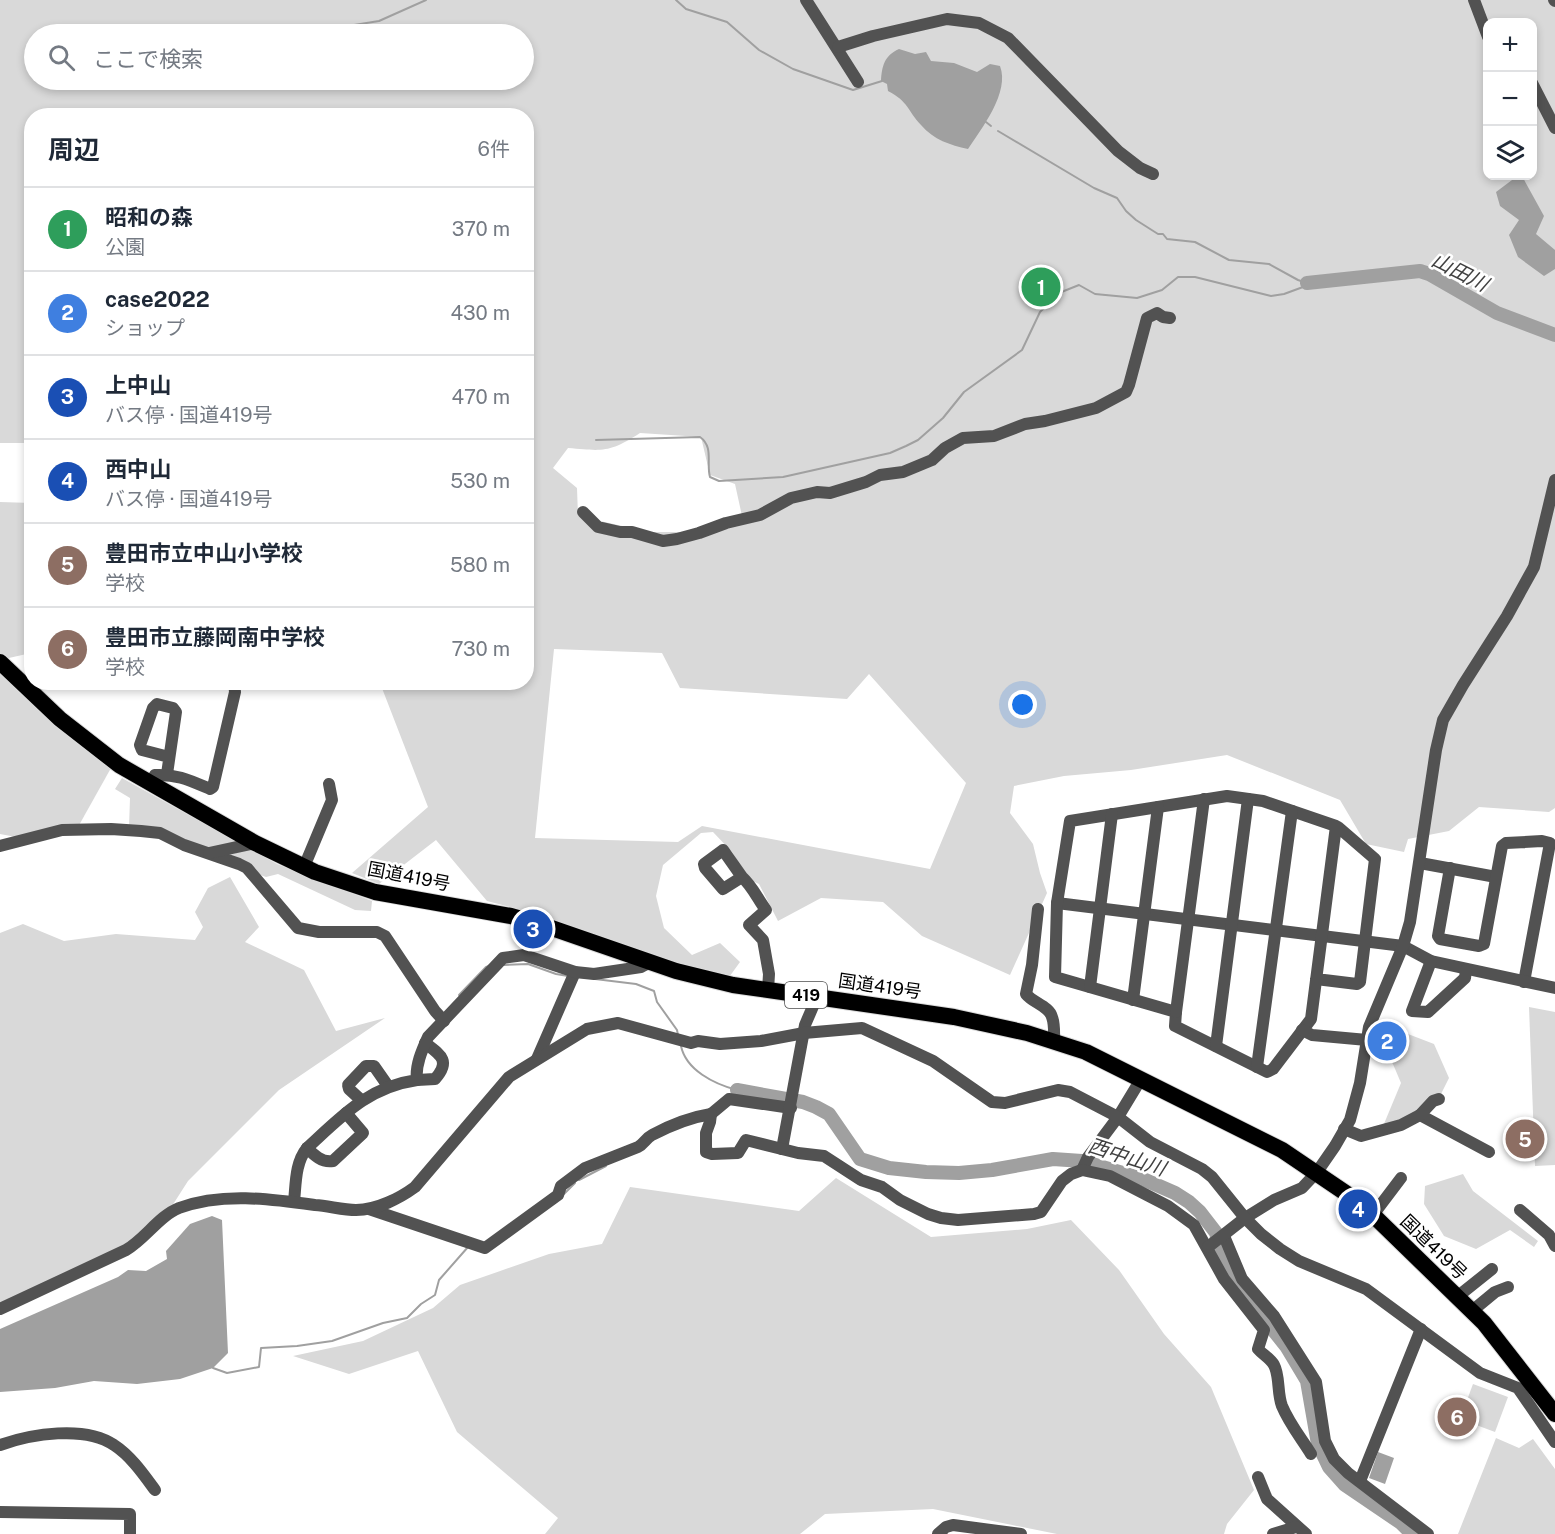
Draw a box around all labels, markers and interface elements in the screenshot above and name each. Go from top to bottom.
map controls [1483,18,1537,180]
button: + [1483,18,1537,72]
search box [24,24,534,90]
icon: search [45,41,78,74]
text: ここで検索 [93,46,203,72]
button: − [1483,72,1537,126]
button: layers [1483,126,1537,180]
text: 周辺 [48,134,100,165]
text: 6件 [478,137,510,161]
text: 昭和の森 [105,204,193,230]
text: 1 [63,217,72,241]
text: 370 m [452,217,510,241]
text: 公園 [105,235,145,259]
water label: 山田川 [1428,248,1494,297]
pin: 1 [1022,264,1060,310]
text: case2022 [105,286,210,312]
text: 2 [61,301,74,325]
text: 430 m [451,301,510,325]
text: ショップ [105,316,185,340]
text: 上中山 [105,372,171,398]
text: 3 [61,385,74,409]
text: 470 m [451,385,510,409]
text: バス停 · 国道419号 [105,403,272,427]
text: 西中山 [105,456,171,482]
text: 4 [61,469,74,493]
text: 530 m [450,469,510,493]
text: バス停 · 国道419号 [105,487,272,511]
text: 豊田市立中山小学校 [105,540,303,566]
text: 5 [61,553,74,577]
text: 580 m [450,553,510,577]
text: 学校 [105,571,145,595]
text: 豊田市立藤岡南中学校 [105,624,325,650]
text: 6 [61,637,74,661]
text: 730 m [452,637,510,661]
text: 学校 [105,655,145,679]
your location [1008,690,1037,719]
street label: 国道419号 [366,858,452,894]
pin: 3 [514,906,552,952]
street label: 国道419号 [837,970,923,1002]
road number: 419 [785,982,827,1008]
pin: 2 [1368,1018,1406,1064]
pin: 5 [1506,1116,1544,1162]
water label: 西中山川 [1085,1133,1171,1181]
pin: 4 [1338,1186,1378,1232]
street label: 国道419号 [1397,1210,1471,1284]
pin: 6 [1438,1394,1476,1440]

